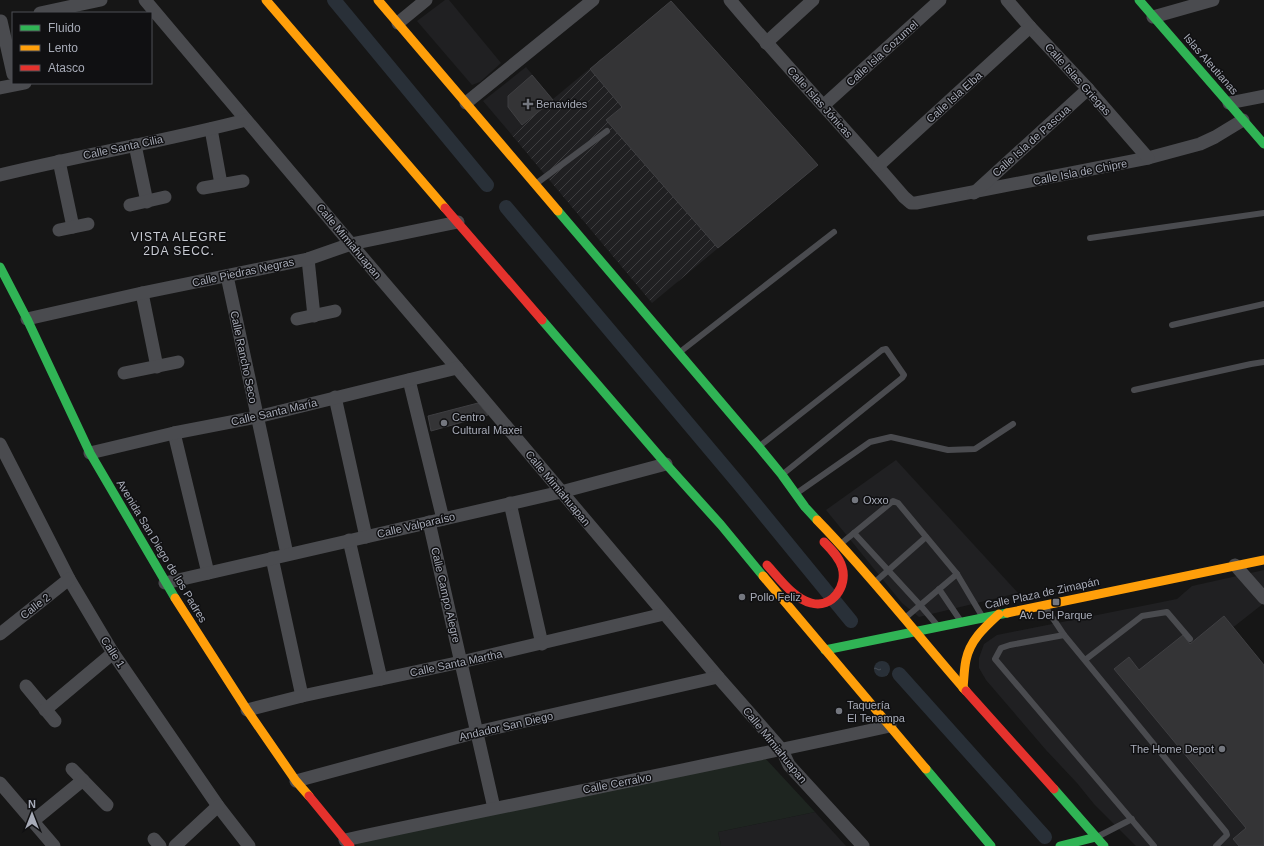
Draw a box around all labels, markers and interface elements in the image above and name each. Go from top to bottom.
legend [12,12,152,84]
street label: Calle Isla Cozumel [844,18,920,88]
text: Fluido [48,21,81,35]
street label: Islas Aleutianas [1181,31,1241,97]
text: Lento [48,41,78,55]
street label: Calle Islas Griegas [1043,41,1114,118]
text: Atasco [48,61,85,75]
street label: Calle Islas Jónicas [785,64,855,140]
street label: Calle Isla Elba [924,68,985,125]
place label: Benavides [536,98,588,110]
marker: Benavides [523,99,533,109]
street label: Calle Isla de Pascua [990,102,1073,179]
street label: Calle Santa Cilia [82,132,165,161]
street label: Calle Isla de Chipre [1032,157,1128,187]
street label: Calle Mimiahuapan [314,201,384,281]
district label: VISTA ALEGRE 2DA SECC. [131,230,227,258]
street label: Calle Piedras Negras [191,255,296,289]
street label: Calle Rancho Seco [228,310,260,404]
street label: Calle Santa María [230,396,319,428]
place label: Centro Cultural Maxei [452,411,522,436]
marker: Centro Cultural Maxei [439,418,449,428]
street label: Calle Mimiahuapan [523,448,593,528]
street label: Avenida San Diego de los Padres [115,477,210,625]
place label: Oxxo [863,494,889,506]
marker: Oxxo [850,495,860,505]
street label: Calle Valparaíso [376,510,456,540]
street label: Calle Campo Alegre [429,546,463,644]
street label: Calle Plaza de Zimapán [984,575,1100,611]
street label: Calle 2 [18,591,52,621]
place label: Pollo Feliz [750,591,801,603]
marker: Pollo Feliz [737,592,747,602]
marker: Av. Del Parque [1051,597,1061,607]
place label: Av. Del Parque [1020,609,1092,621]
street label: Calle 1 [99,634,127,670]
street label: Calle Santa Martha [409,647,504,679]
place label: Taquería El Tenampa [847,699,906,724]
street label: Calle Mimiahuapan [741,705,809,785]
marker: Taquería El Tenampa [834,706,844,716]
street label: Andador San Diego [458,709,554,743]
place label: The Home Depot [1130,743,1214,755]
marker: The Home Depot [1217,744,1227,754]
street label: Calle Cerralvo [582,770,652,796]
north arrow [12,794,52,834]
text: N [28,798,36,810]

